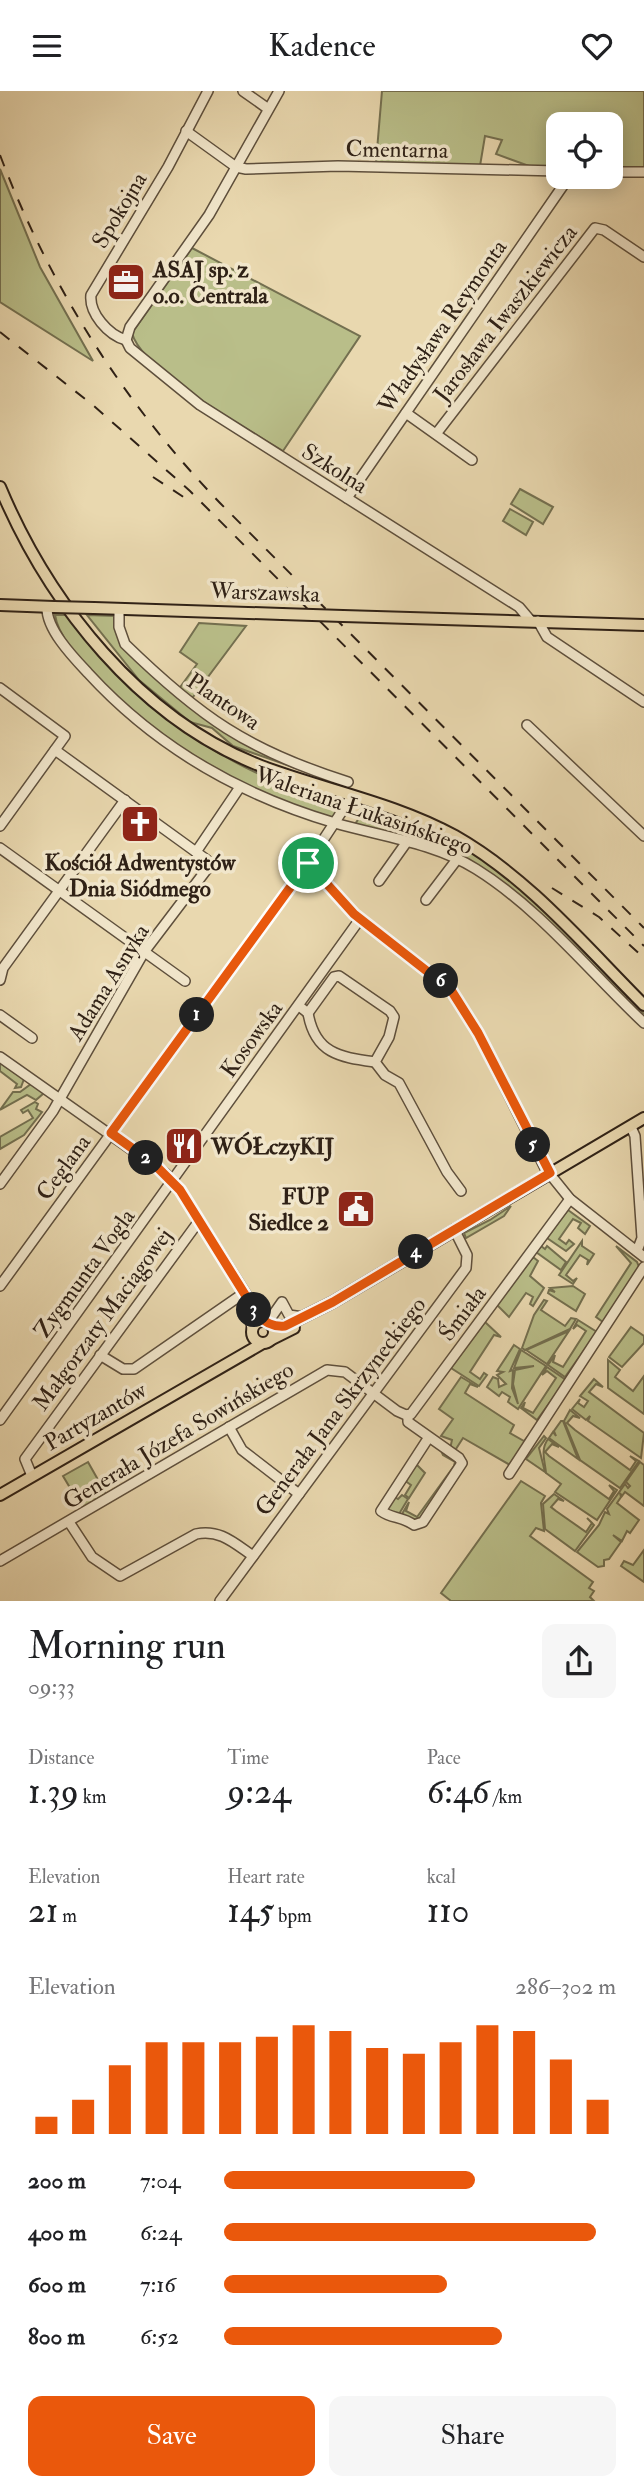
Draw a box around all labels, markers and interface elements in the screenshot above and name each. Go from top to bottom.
text: Kadence [268,26,376,66]
icon: menu [28,27,66,65]
icon: heart [578,27,616,65]
map controls [546,112,623,189]
button: locate [546,112,623,189]
street label: Cmentarna [345,134,449,165]
street label: Spokojna [85,166,155,254]
street label: Jarosława Iwaszkiewicza [426,218,584,409]
street label: Władysława Reymonta [371,233,514,420]
place label: ASAJ sp. z o.o. Centrala [152,255,269,310]
office icon: ASAJ sp. z o.o. Centrala [105,261,147,303]
street label: Szkolna [296,437,374,500]
street label: Warszawska [209,576,321,609]
street label: Plantowa [181,666,266,737]
street label: Waleriana Łukasińskiego [250,759,476,861]
church icon: Kościół Adwentystów Dnia Siódmego [119,803,161,845]
pin [278,833,338,893]
icon: arrive [289,844,327,882]
place label: Kościół Adwentystów Dnia Siódmego [45,848,236,904]
street label: Adama Asnyka [61,918,156,1047]
pin: 6 [424,963,458,999]
text: 6 [436,968,445,992]
street label: Kosowska [214,995,289,1083]
pin: 1 [180,997,214,1033]
text: 1 [193,1002,200,1026]
restaurant icon: WÓŁczyKIJ [163,1125,205,1167]
pin: 5 [516,1127,550,1163]
street label: Ceglana [30,1128,97,1206]
place label: WÓŁczyKIJ [210,1131,335,1162]
text: 5 [528,1132,537,1156]
pin: 2 [128,1141,164,1175]
text: 2 [141,1145,150,1169]
place label: FUP Siedlce 2 [248,1182,330,1237]
public building icon: FUP Siedlce 2 [335,1188,377,1230]
street label: Zygmunta Vogla [28,1202,141,1344]
street label: Małgorzaty Maciągowej [26,1222,179,1416]
pin: 4 [398,1235,434,1269]
text: 4 [410,1239,421,1263]
street label: Śmiała [432,1280,493,1347]
street label: Generała Jana Skrzyneckiego [249,1291,432,1521]
pin: 3 [236,1293,272,1327]
text: 3 [250,1297,257,1321]
street label: Generała Józefa Sowińskiego [58,1355,299,1516]
street label: Partyzantów [39,1375,152,1457]
text: Morning run [28,1622,226,1670]
button: share [542,1624,616,1698]
text: 09:33 [28,1672,75,1701]
text: Distance [28,1746,94,1770]
text: Time [227,1746,269,1770]
text: Pace [427,1746,461,1770]
text: 1.39 [28,1770,79,1814]
text: 9:24 [227,1770,291,1814]
text: 6:46 [427,1770,489,1814]
text: km [79,1785,106,1809]
text: /km [489,1785,522,1809]
text: Elevation [28,1865,100,1889]
text: Heart rate [227,1865,305,1889]
text: kcal [427,1865,456,1889]
text: 21 [28,1889,58,1933]
text: 145 [227,1889,274,1933]
text: 110 [427,1889,469,1933]
text: m [58,1904,77,1928]
text: bpm [274,1904,312,1928]
text: Elevation [28,1972,116,2001]
text: 286–302 m [515,1972,616,2001]
text: 200 m [28,2166,86,2195]
text: 7:04 [140,2166,180,2195]
text: 400 m [28,2218,87,2247]
text: 6:24 [140,2218,181,2247]
text: 600 m [28,2270,86,2299]
text: 7:16 [140,2270,176,2299]
text: 800 m [28,2322,85,2351]
text: 6:52 [140,2322,179,2351]
button: Save [28,2396,315,2476]
button: Share [329,2396,616,2476]

